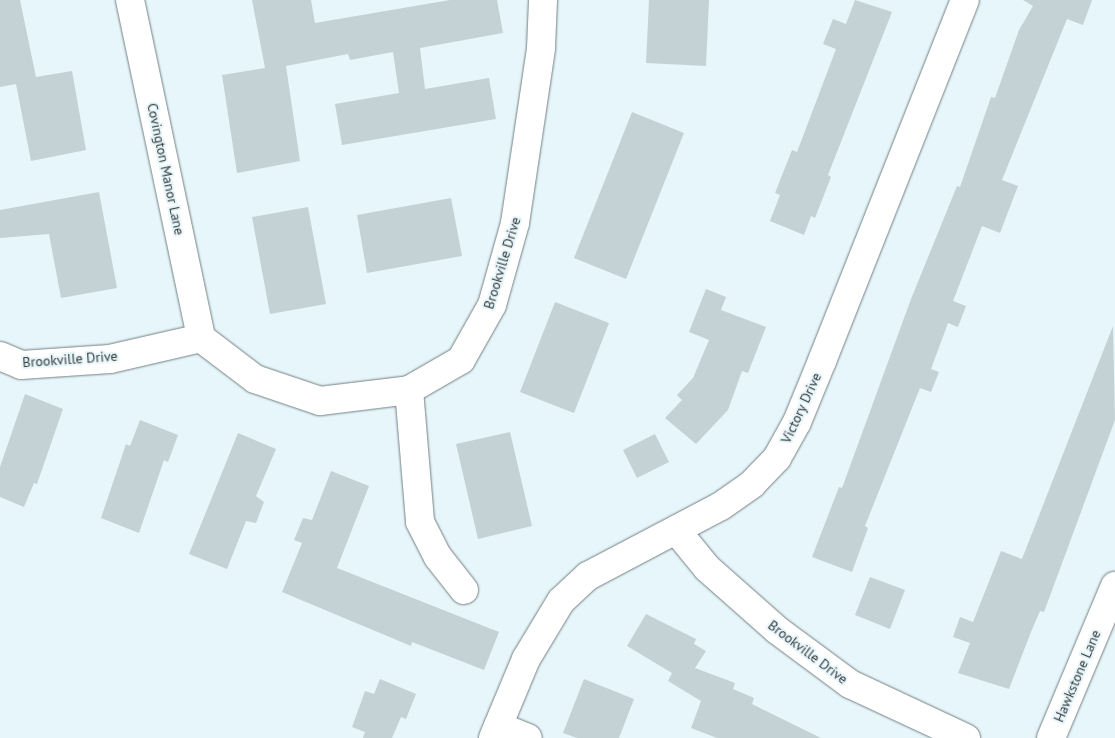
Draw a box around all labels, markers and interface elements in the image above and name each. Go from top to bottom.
street label: Covington Manor Lane [144,102,188,236]
street label: Brookville Drive [480,215,524,311]
street label: Brookville Drive [22,347,118,371]
street label: Victory Drive [777,370,825,446]
street label: Brookville Drive [765,617,851,687]
street label: Hawkstone Lane [1050,627,1104,725]

